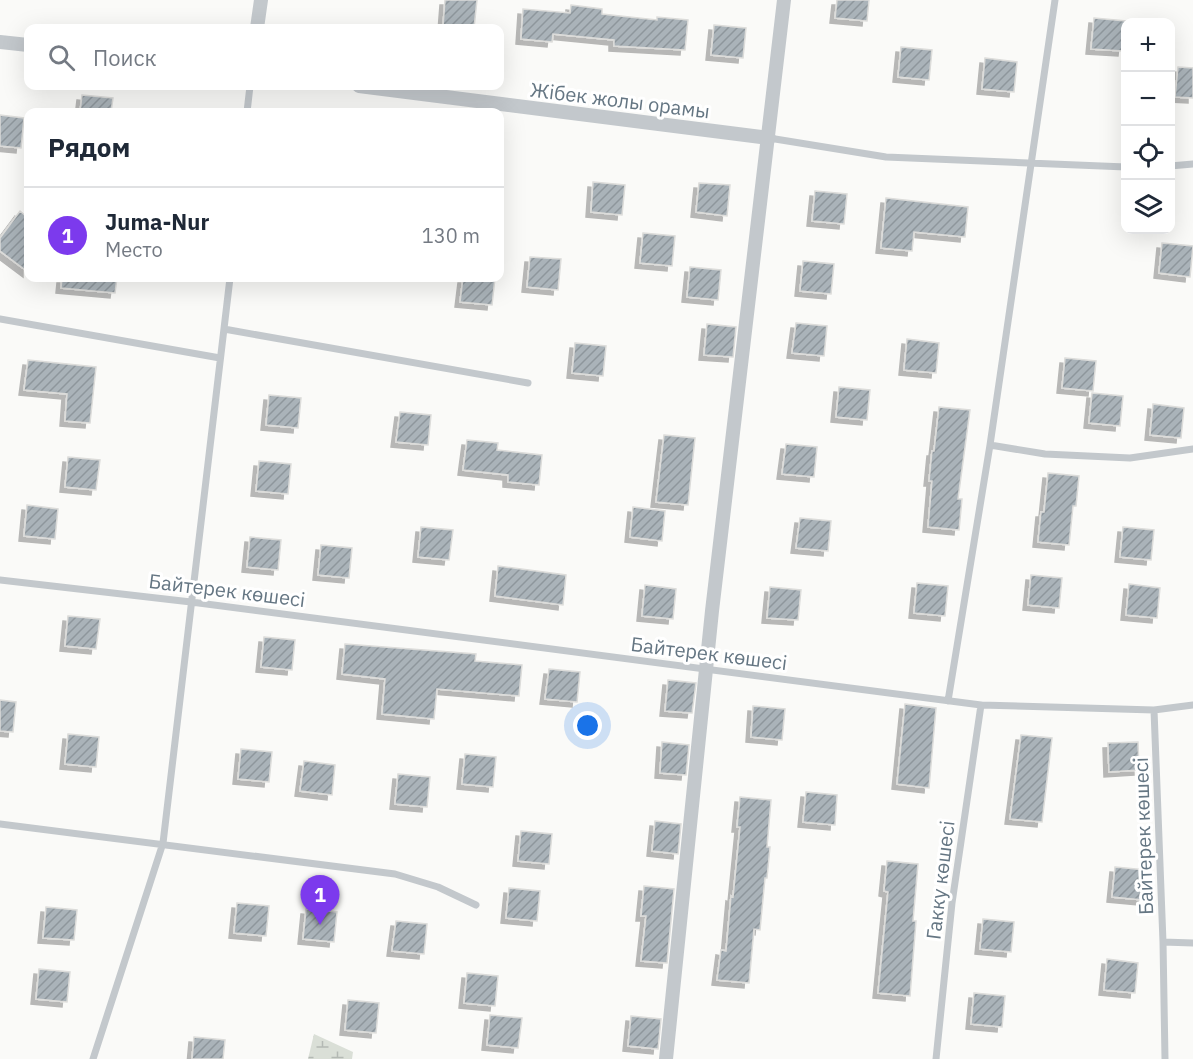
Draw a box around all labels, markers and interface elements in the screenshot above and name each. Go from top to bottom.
map controls [1121,18,1175,234]
button: + [1121,18,1175,72]
search box [24,24,504,90]
icon: search [45,41,78,74]
text: Поиск [93,43,157,72]
button: − [1121,72,1175,126]
street label: Жібек жолы орамы [529,76,711,124]
button: locate [1121,126,1175,180]
text: Рядом [48,130,130,164]
button: layers [1121,180,1175,234]
text: Juma-Nur [105,207,209,236]
text: 1 [62,222,74,249]
text: 130 m [422,222,480,249]
text: Место [105,236,163,263]
street label: Байтерек көшесі [147,567,307,613]
street label: Байтерек көшесі [629,630,789,676]
your location [573,711,602,740]
street label: Байтерек көшесі [1127,757,1159,915]
street label: Гакку көшесі [919,819,961,941]
pin: 1 [300,876,340,925]

